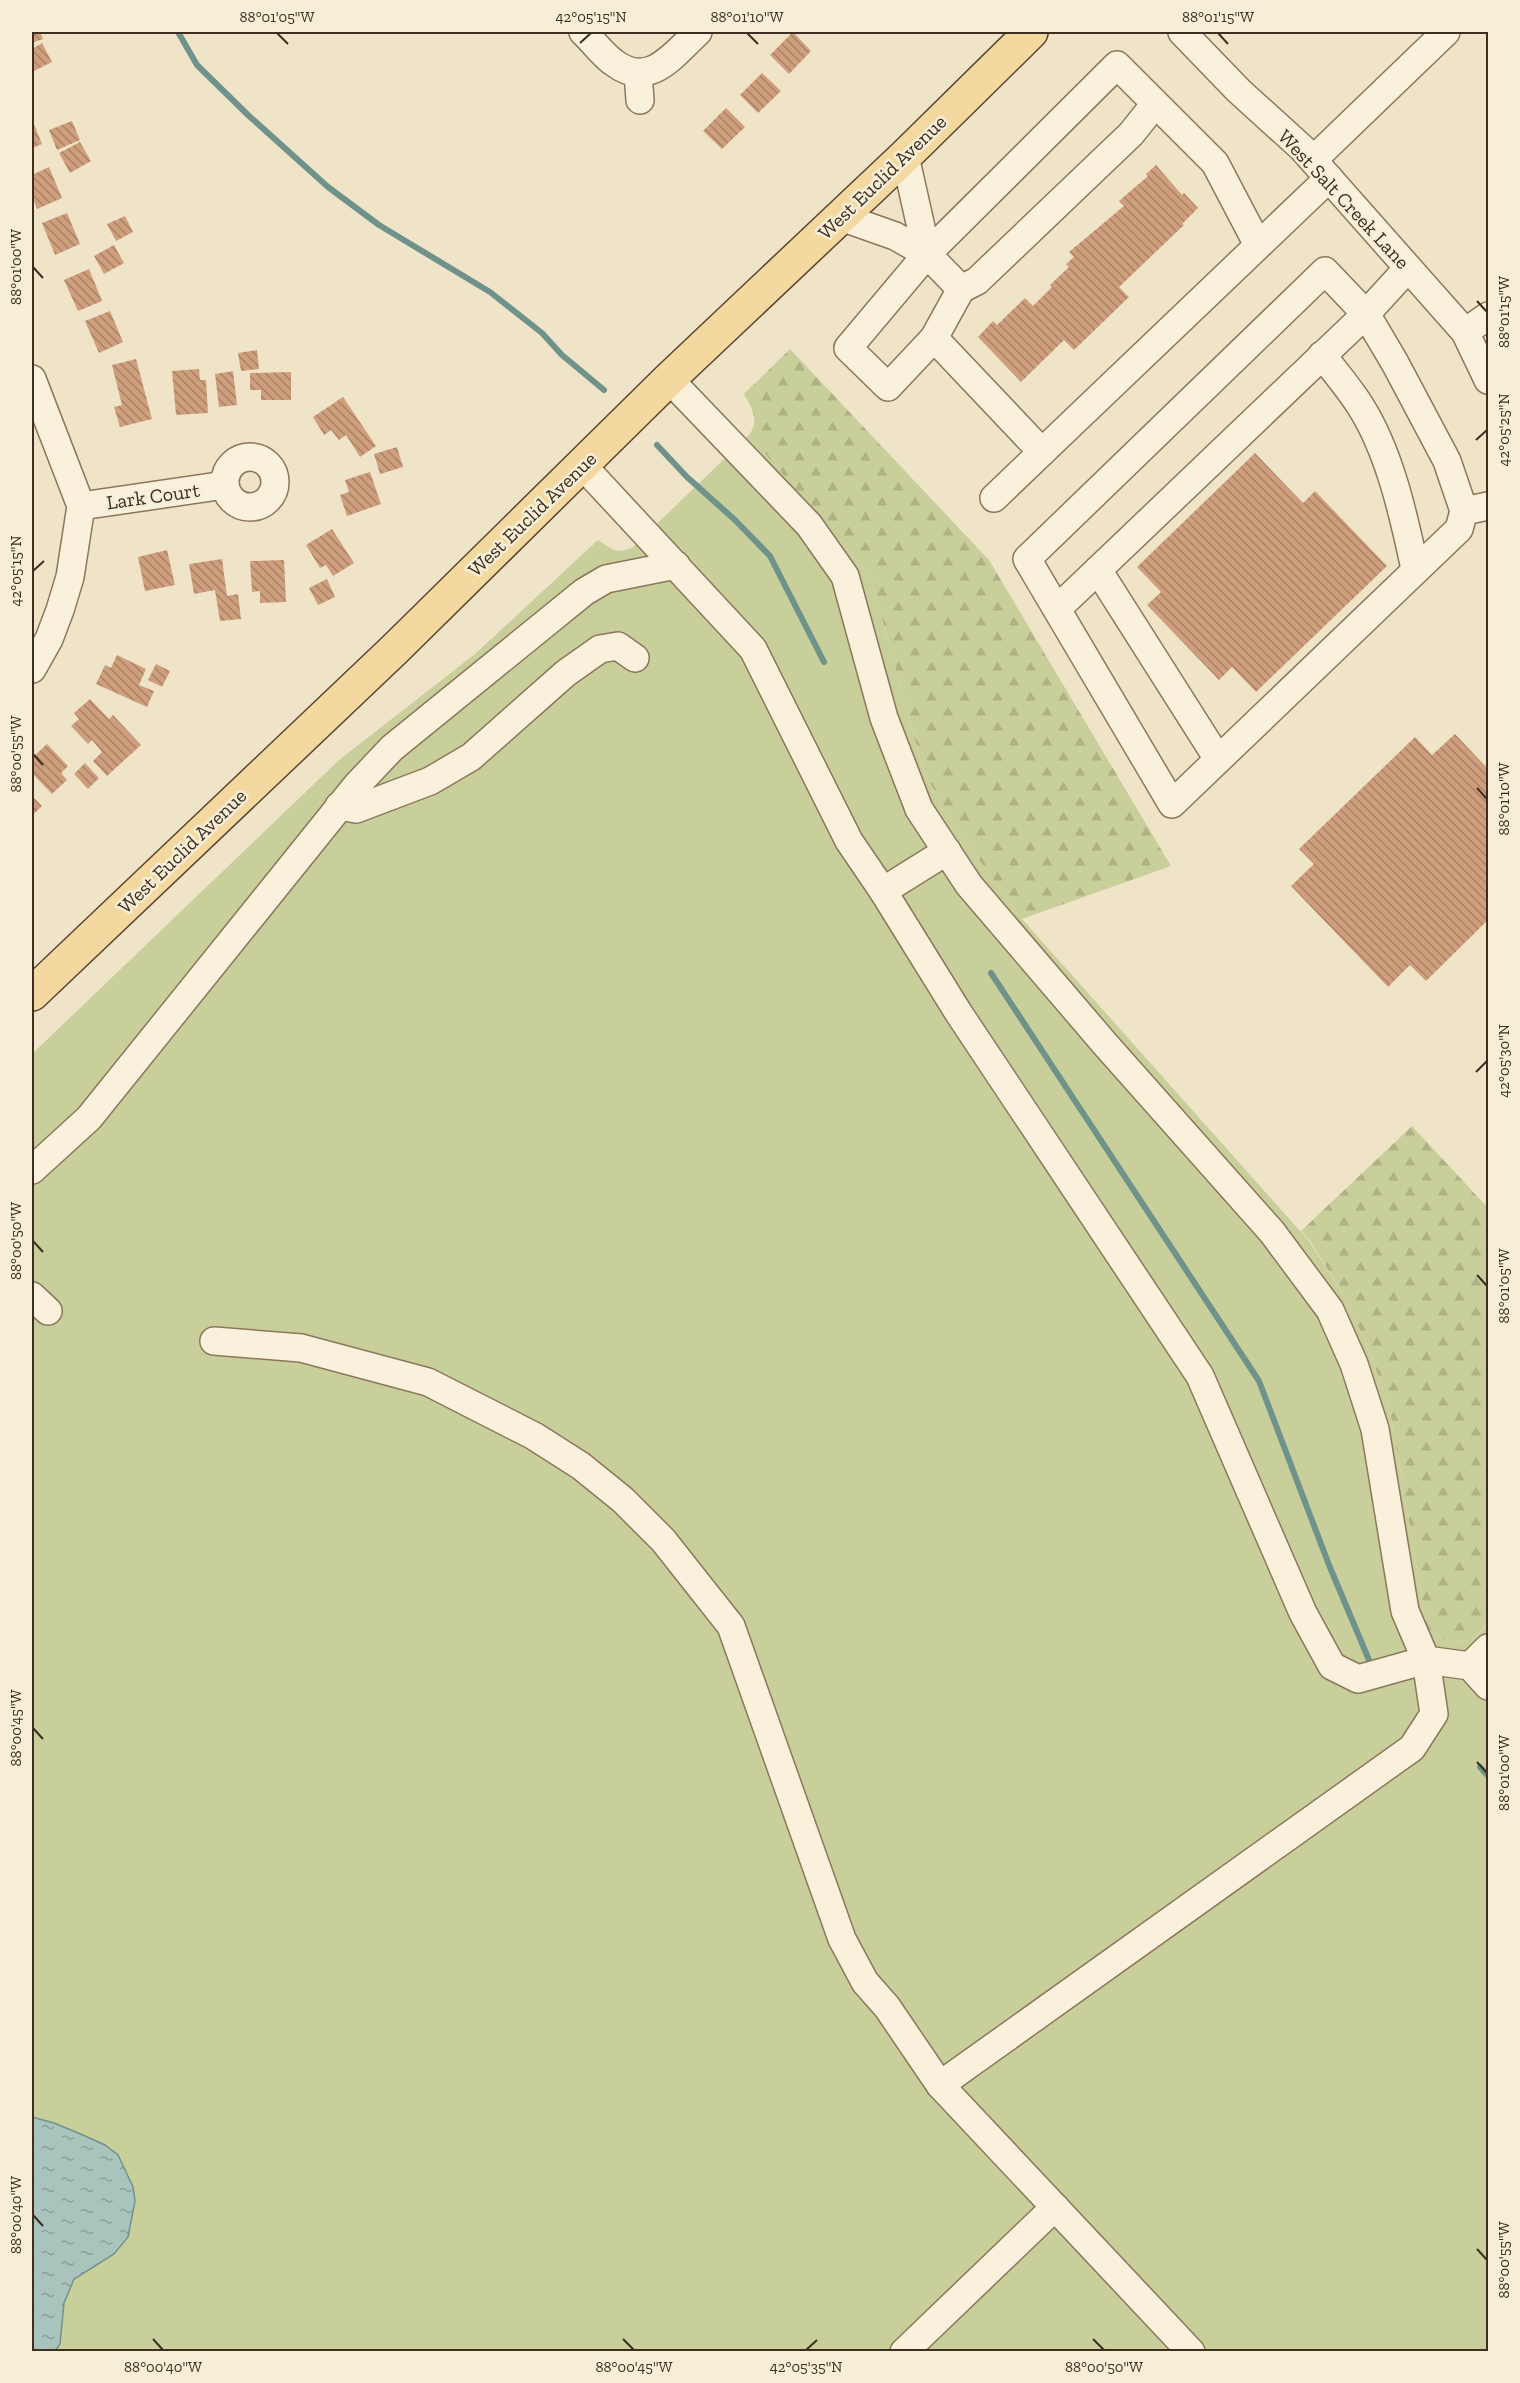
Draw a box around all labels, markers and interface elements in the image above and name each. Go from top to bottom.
text: 88°01'05"W [240,8,314,26]
text: 42°05'15"N [555,8,627,26]
text: 88°01'10"W [710,8,784,26]
text: 88°01'15"W [1182,8,1254,26]
street label: West Euclid Avenue [813,110,951,244]
street label: West Salt Creek Lane [1273,124,1415,274]
text: 88°01'00"W [7,229,25,305]
text: 88°01'15"W [1495,276,1513,348]
text: 42°05'25"N [1495,394,1513,466]
street label: West Euclid Avenue [463,447,601,581]
street label: Lark Court [105,477,202,514]
text: 42°05'15"N [7,535,25,607]
text: 88°00'55"W [7,715,25,793]
text: 88°01'10"W [1495,762,1513,836]
street label: West Euclid Avenue [113,784,251,918]
text: 42°05'30"N [1495,1024,1513,1098]
text: 88°00'50"W [7,1202,25,1280]
text: 88°01'05"W [1495,1249,1513,1323]
text: 88°00'45"W [7,1689,25,1767]
text: 88°01'00"W [1495,1735,1513,1811]
text: 88°00'40"W [7,2176,25,2254]
text: 88°00'55"W [1495,2221,1513,2299]
text: 88°00'40"W [124,2358,202,2376]
text: 88°00'45"W [595,2358,673,2376]
text: 42°05'35"N [770,2358,842,2376]
text: 88°00'50"W [1065,2358,1143,2376]

